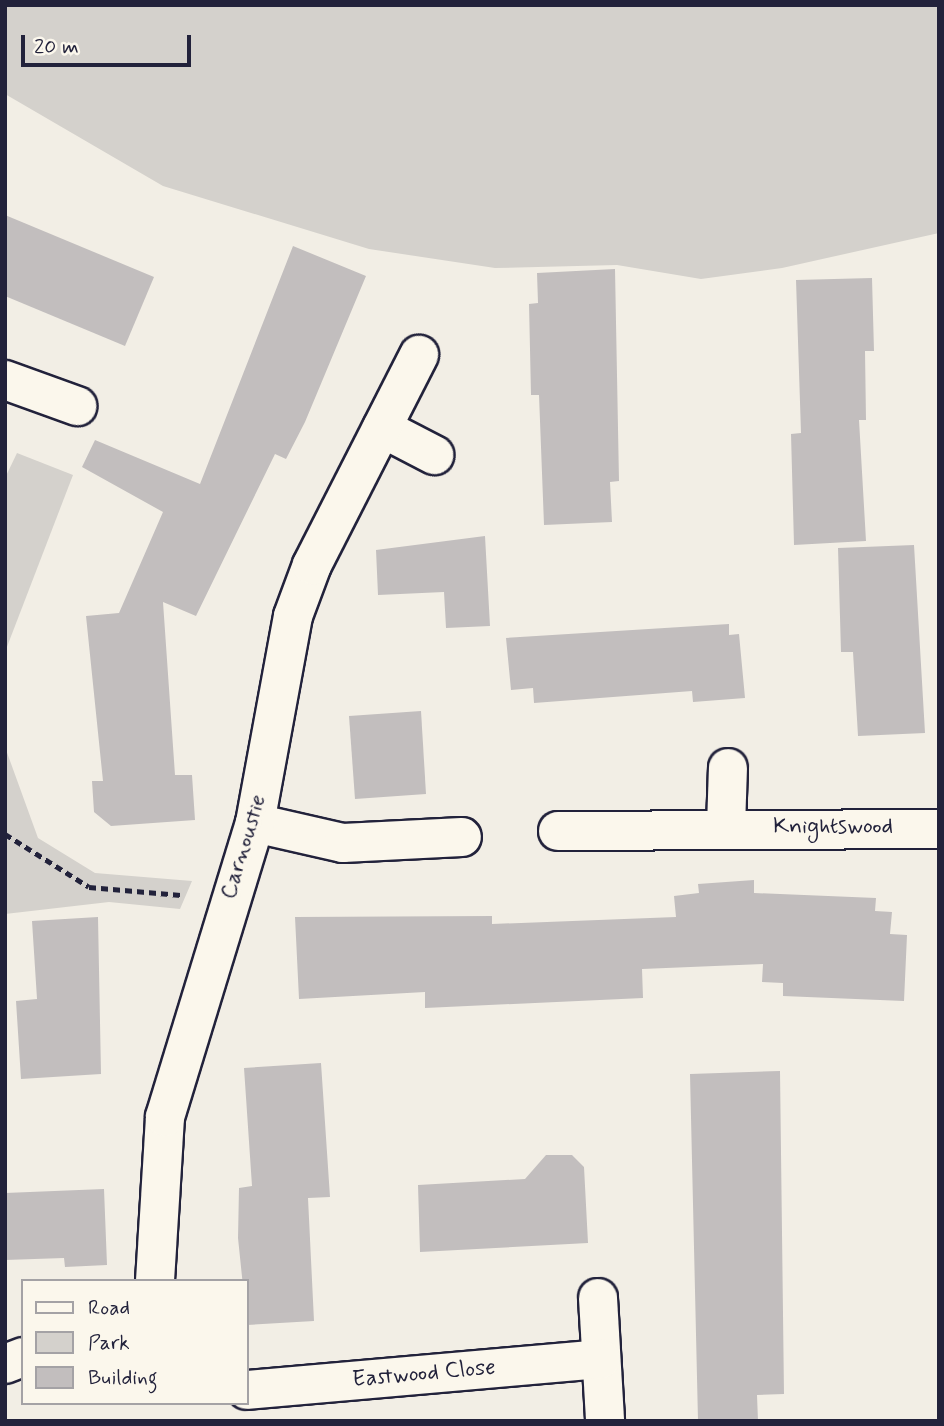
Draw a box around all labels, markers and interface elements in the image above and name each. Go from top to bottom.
scale bar [24,21,194,65]
text: 20 m [34,33,79,61]
street label: Carnoustie [215,791,273,903]
street label: Knightswood [773,813,893,841]
legend [21,1279,248,1405]
text: Road [88,1294,130,1322]
text: Park [88,1329,130,1357]
street label: Eastwood Close [351,1354,497,1394]
text: Building [88,1364,158,1392]

